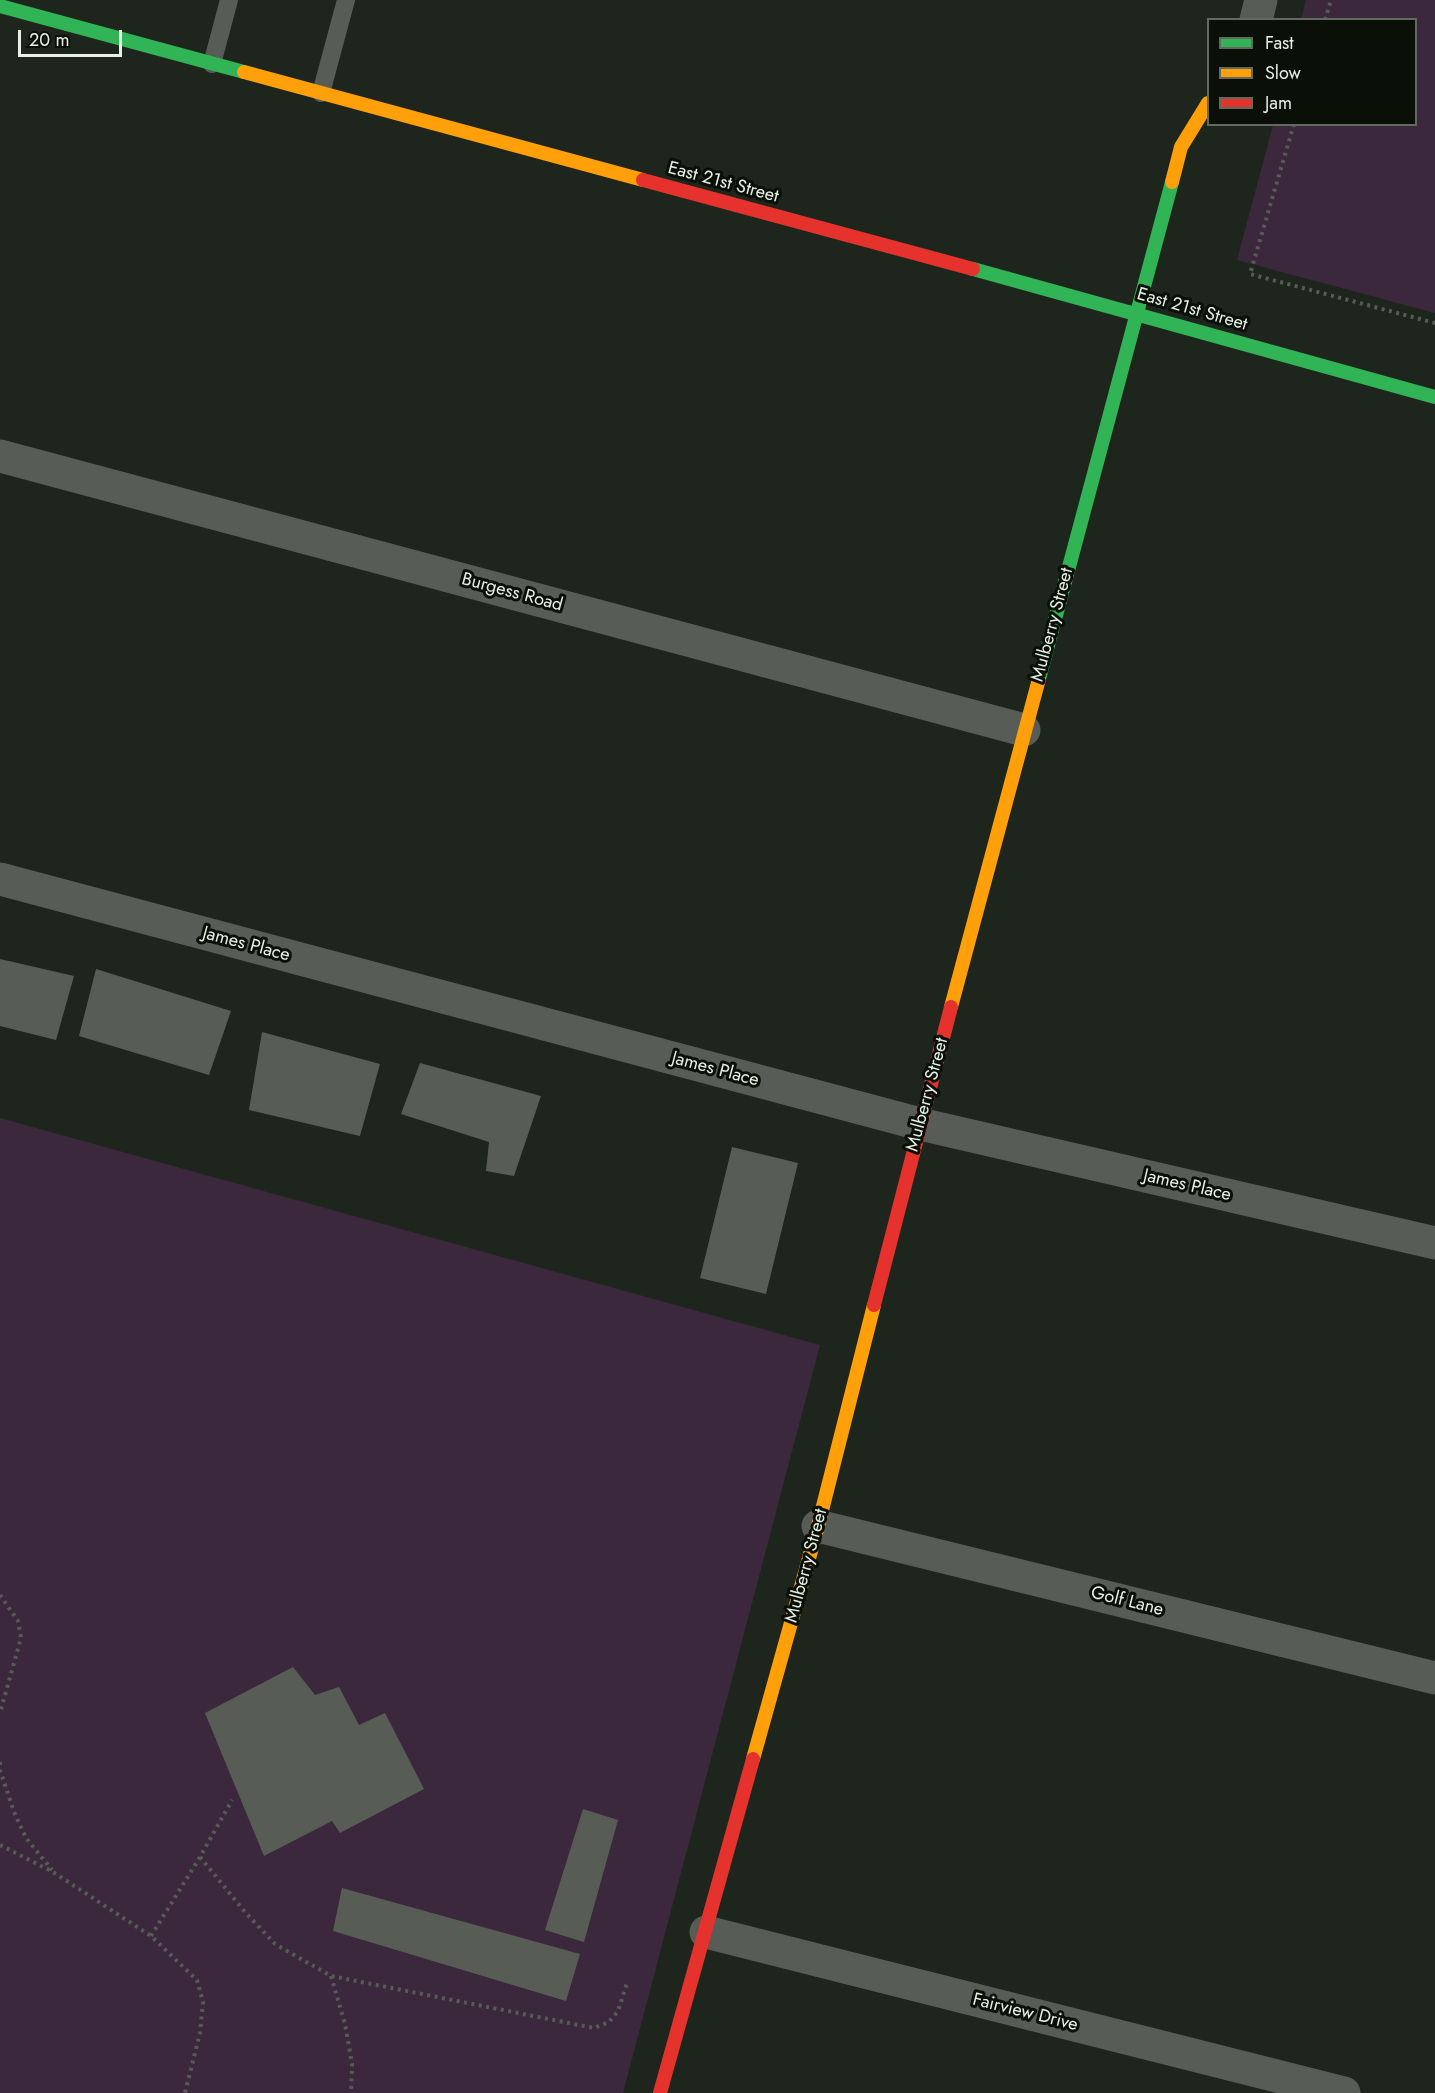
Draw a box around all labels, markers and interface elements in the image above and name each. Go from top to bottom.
scale bar [21,18,124,56]
legend [1207,18,1417,126]
text: 20 m [29,27,69,53]
text: Fast [1265,30,1294,56]
text: Slow [1265,60,1301,86]
text: Jam [1265,90,1292,116]
street label: East 21st Street [665,158,781,208]
street label: East 21st Street [1134,284,1250,336]
street label: Mulberry Street [1027,566,1079,684]
street label: Burgess Road [459,569,565,617]
street label: James Place [200,923,292,967]
street label: Mulberry Street [902,1036,954,1154]
street label: James Place [669,1048,761,1092]
street label: James Place [1141,1165,1233,1207]
street label: Mulberry Street [781,1507,833,1625]
street label: Golf Lane [1089,1583,1165,1621]
street label: Fairview Drive [970,1989,1080,2037]

